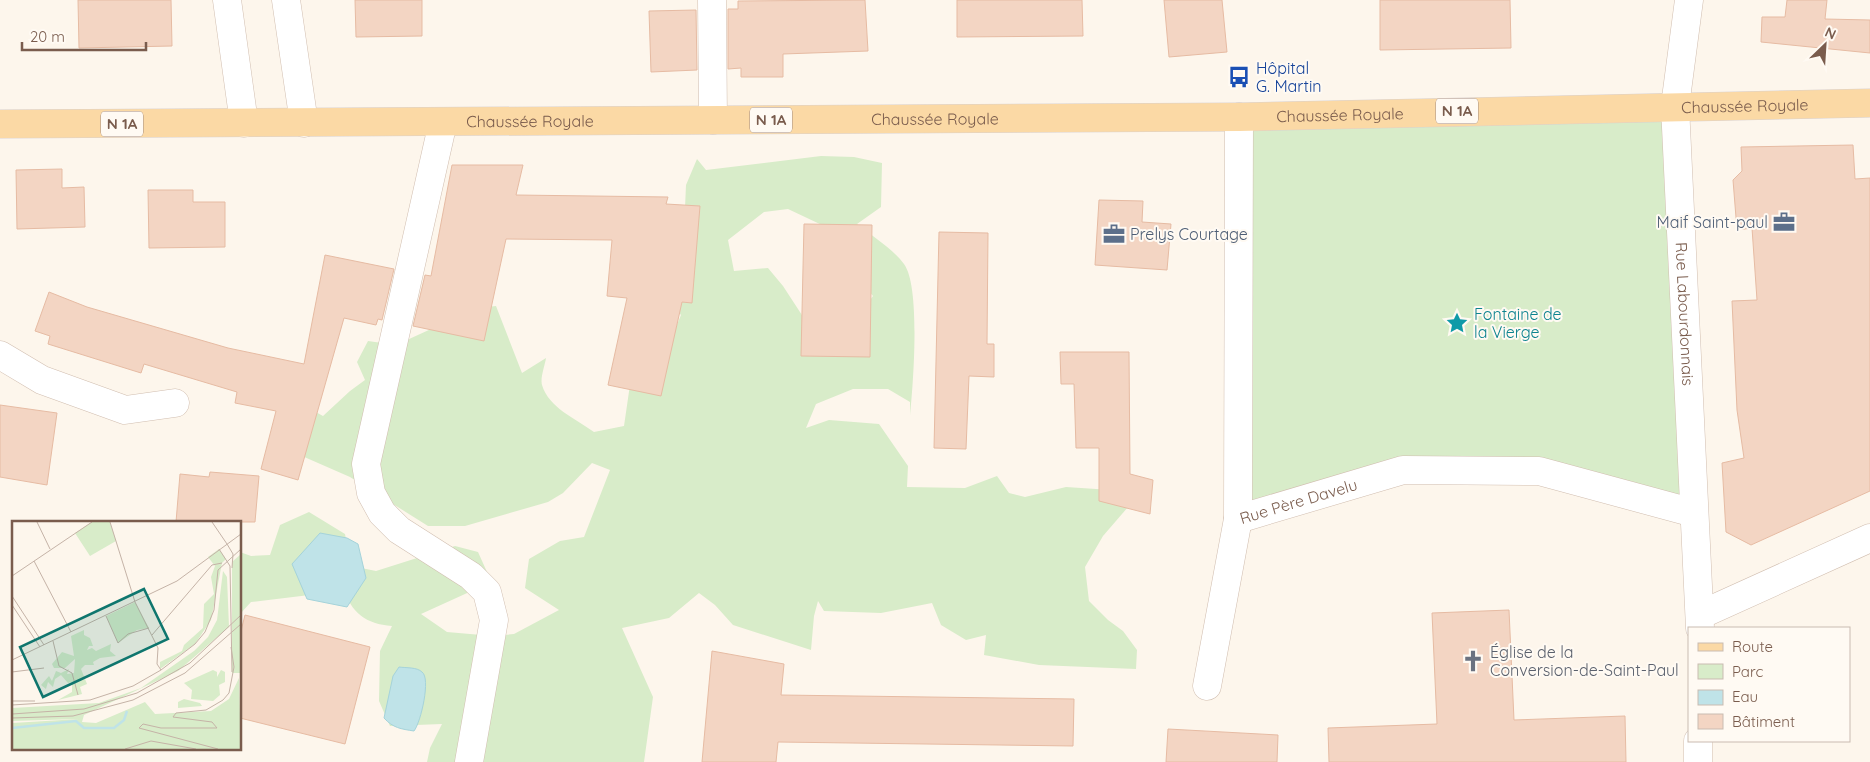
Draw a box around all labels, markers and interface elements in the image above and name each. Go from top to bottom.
scale bar [22,20,146,52]
north arrow [1800,20,1850,70]
text: N [1822,23,1839,44]
text: 20 m [30,27,65,46]
place label: Hôpital G. Martin [1256,58,1322,96]
bus stop icon: Hôpital G. Martin [1226,64,1252,90]
street label: Chaussée Royale [1681,94,1809,117]
road number: N 1A [1436,98,1478,124]
street label: Chaussée Royale [1276,103,1404,126]
road number: N 1A [750,108,792,132]
street label: Chaussée Royale [871,108,999,129]
street label: Chaussée Royale [466,111,594,131]
road number: N 1A [101,112,143,136]
office icon: Maif Saint-paul [1771,209,1797,235]
place label: Maif Saint-paul [1656,212,1768,232]
office icon: Prelys Courtage [1101,221,1127,247]
place label: Prelys Courtage [1130,224,1248,244]
street label: Rue Labourdonnais [1672,241,1698,386]
place label: Fontaine de la Vierge [1474,304,1562,342]
place icon: Fontaine de la Vierge [1444,310,1470,336]
street label: Rue Père Davelu [1237,474,1360,528]
inset map [12,521,241,750]
legend [1688,627,1850,742]
text: Route [1732,637,1773,656]
place label: Église de la Conversion-de-Saint-Paul [1490,642,1679,680]
church icon: Église de la Conversion-de-Saint-Paul [1460,648,1486,674]
text: Parc [1732,662,1763,681]
text: Eau [1732,687,1758,706]
text: Bâtiment [1732,712,1795,731]

